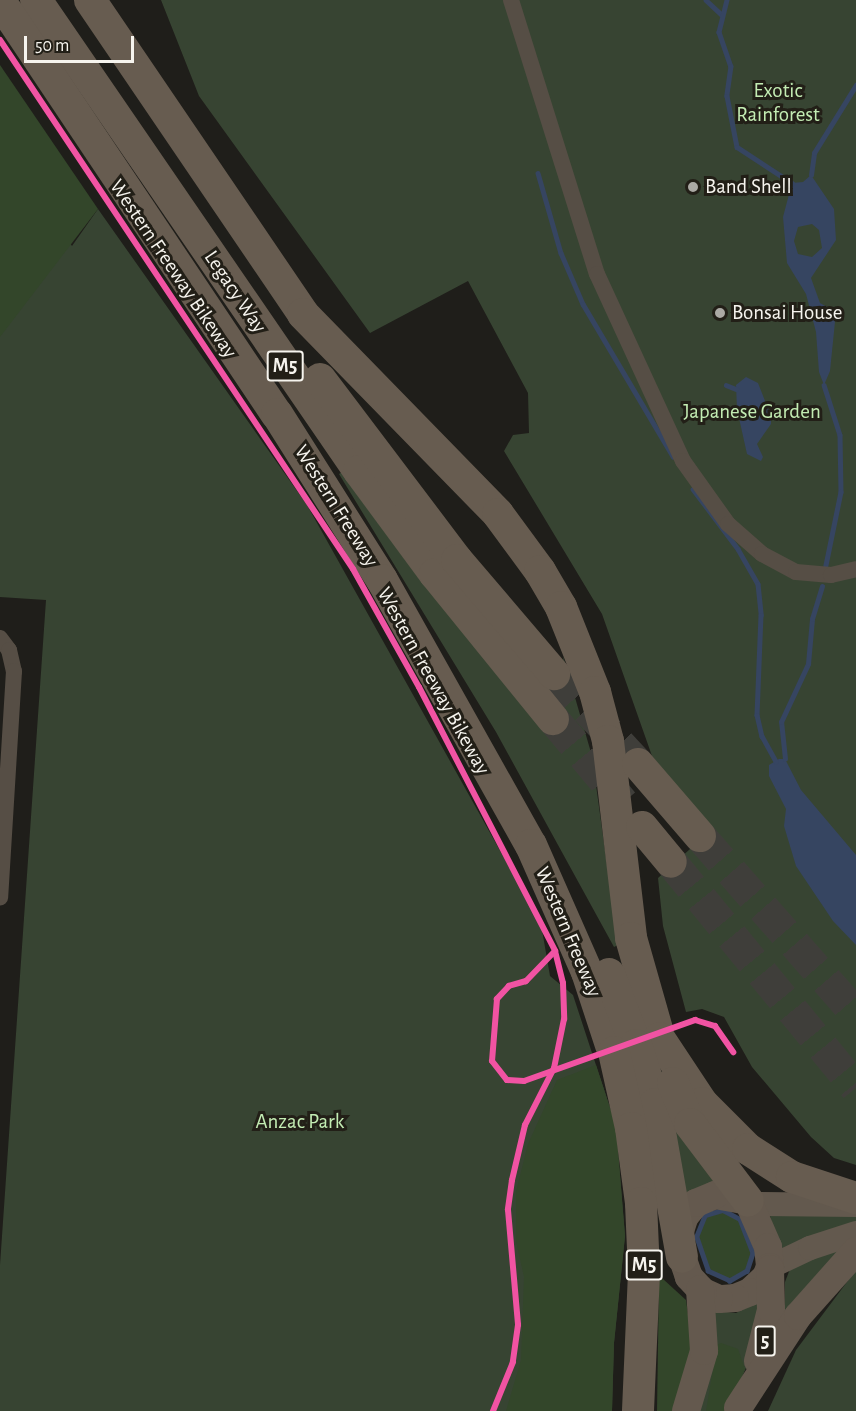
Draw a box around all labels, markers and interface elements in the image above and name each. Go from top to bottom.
scale bar [27,24,136,62]
text: 50 m [35,37,69,55]
park label: Exotic Rainforest [736,78,820,128]
place label: Band Shell [705,174,792,200]
street label: Western Freeway Bikeway [104,175,242,363]
marker: Band Shell [686,180,700,194]
street label: Legacy Way [198,246,272,338]
place label: Bonsai House [732,300,842,326]
marker: Bonsai House [713,306,727,320]
road number: M5 [266,349,304,383]
park label: Japanese Garden [683,399,821,425]
street label: Western Freeway [288,440,384,572]
street label: Western Freeway Bikeway [371,583,495,779]
street label: Western Freeway [529,863,607,1001]
park label: Anzac Park [256,1109,344,1135]
road number: M5 [624,1248,664,1282]
road number: 5 [754,1324,776,1358]

